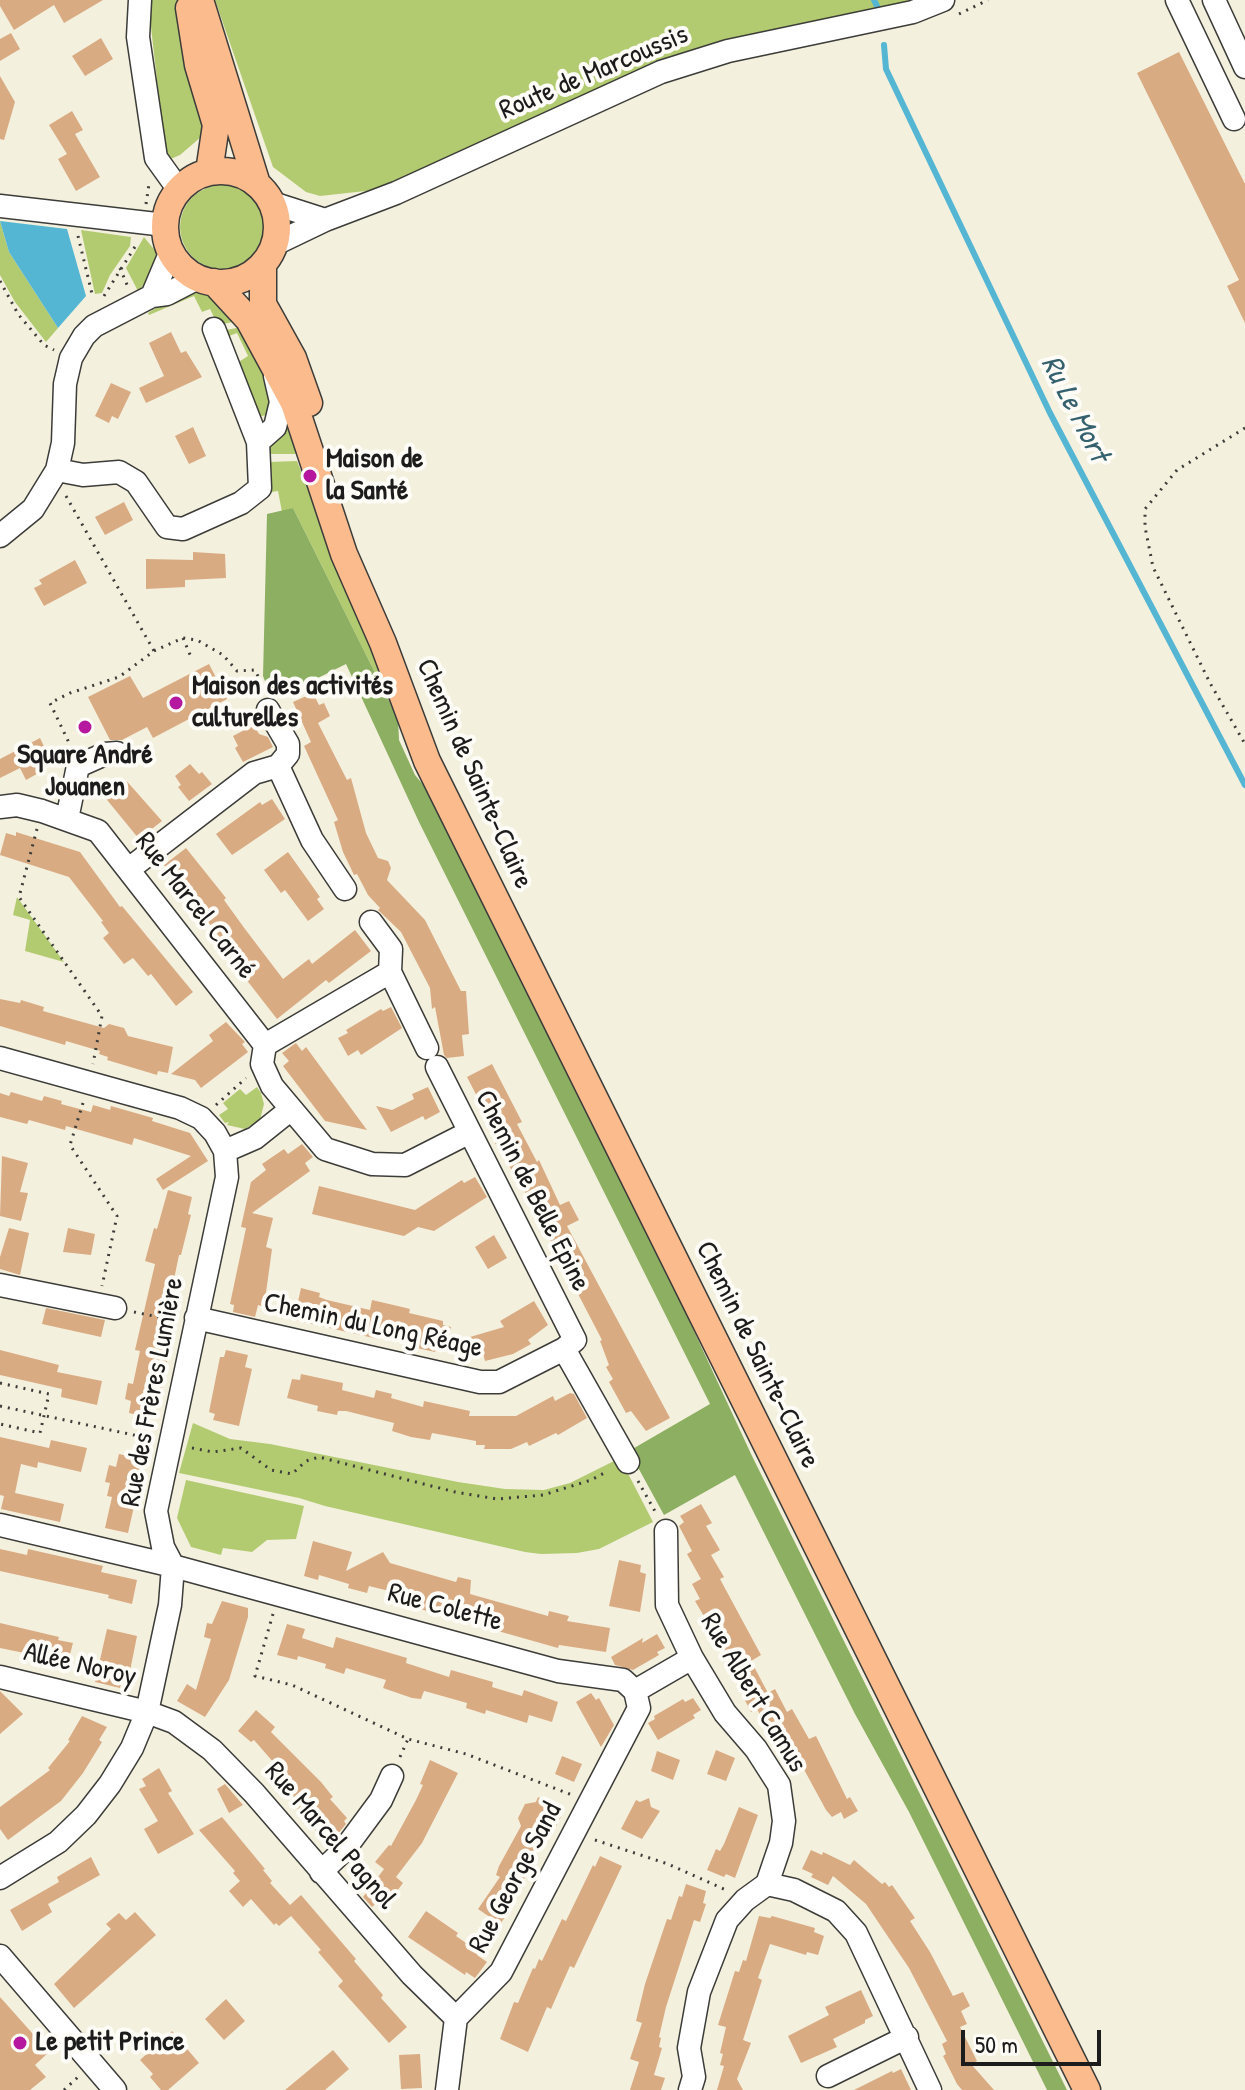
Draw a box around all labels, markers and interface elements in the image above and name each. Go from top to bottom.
street label: Route de Marcoussis [495,18,693,128]
water label: Ru Le Mort [1032,350,1116,468]
place label: Maison de la Santé [326,443,423,509]
marker: Maison de la Santé [301,467,319,485]
street label: Chemin de Sainte-Claire [408,654,540,894]
place label: Maison des activités culturelles [192,670,393,736]
marker: Maison des activités culturelles [167,694,185,712]
marker: Square André Jouanen [76,718,94,736]
place label: Square André Jouanen [17,739,153,805]
street label: Rue Marcel Carné [127,826,263,986]
street label: Chemin de Belle Epine [467,1085,597,1297]
street label: Chemin de Sainte-Claire [688,1236,826,1474]
street label: Rue des Frères Lumière [114,1275,192,1509]
street label: Chemin du Long Réage [260,1286,486,1366]
street label: Rue Colette [384,1577,506,1639]
street label: Rue Albert Camus [692,1607,814,1779]
street label: Allée Noroy [20,1636,140,1694]
street label: Rue Marcel Pagnol [257,1756,403,1916]
street label: Rue George Sand [462,1797,570,1959]
scale bar [965,2014,1105,2064]
place label: Le petit Prince [36,2026,184,2060]
text: 50 m [975,2028,1018,2060]
marker: Le petit Prince [11,2034,29,2052]

